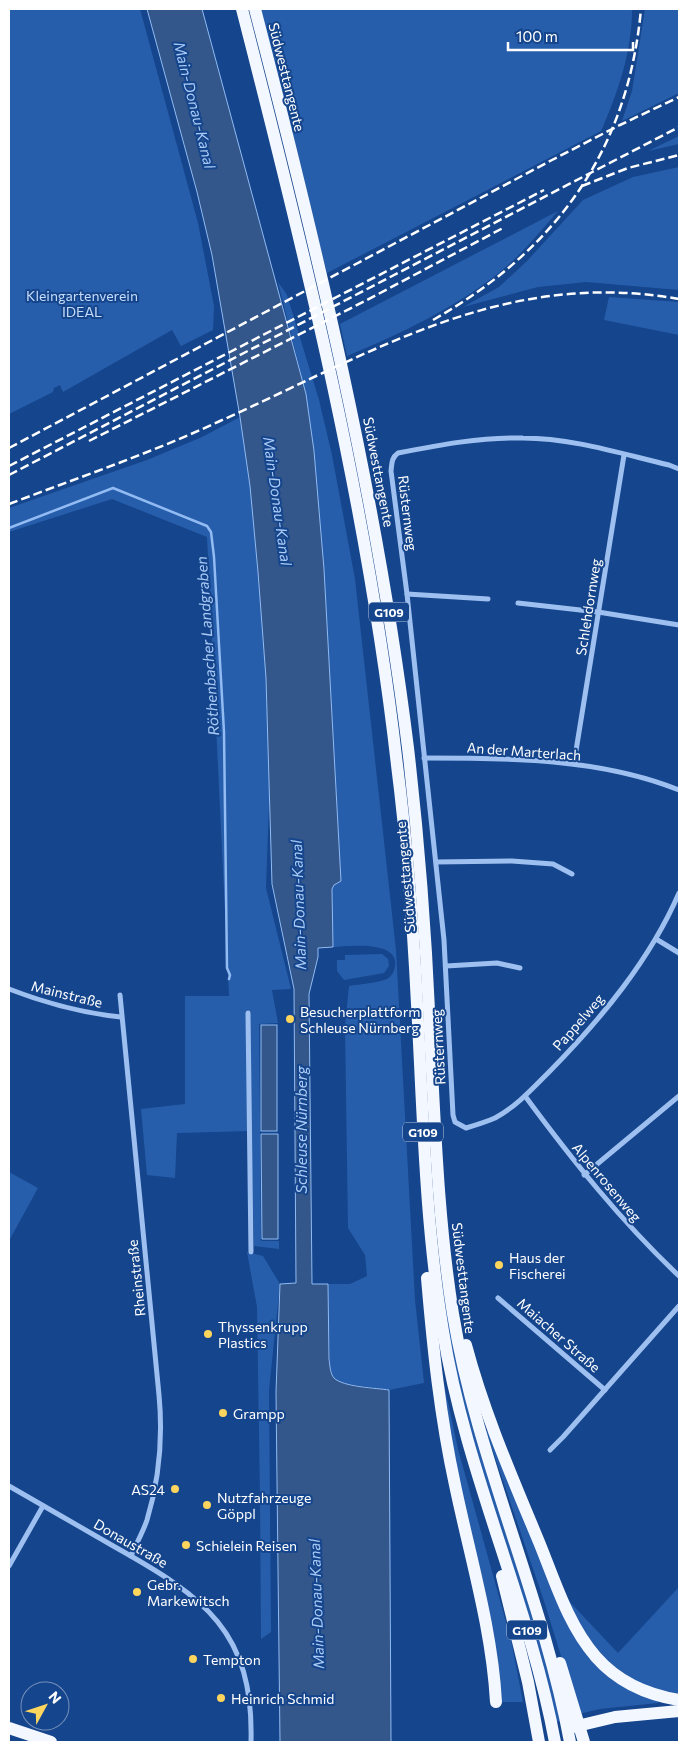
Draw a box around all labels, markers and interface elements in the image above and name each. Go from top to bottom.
scale bar [508,20,633,52]
street label: Südwesttangente [265,21,309,133]
text: 100 m [516,27,558,45]
water label: Main-Donau-Kanal [171,40,220,171]
park label: Kleingartenverein IDEAL [26,287,138,320]
street label: Südwesttangente [360,416,398,528]
water label: Main-Donau-Kanal [260,435,296,568]
street label: Rüsternweg [395,474,421,552]
water label: Röthenbacher Landgraben [192,556,222,736]
street label: Schlehdornweg [572,557,604,657]
road number: G109 [369,602,409,622]
street label: An der Marterlach [466,739,582,763]
street label: Südwesttangente [392,821,418,933]
water label: Main-Donau-Kanal [287,838,309,970]
street label: Mainstraße [30,977,104,1011]
street label: Pappelweg [549,990,607,1054]
place label: Besucherplattform Schleuse Nürnberg [300,1003,421,1036]
street label: Rüsternweg [428,1008,448,1085]
marker: Besucherplattform Schleuse Nürnberg [284,1013,296,1025]
water label: Schleuse Nürnberg [292,1065,310,1194]
road number: G109 [403,1122,443,1142]
street label: Alpenrosenweg [569,1139,645,1225]
street label: Südwesttangente [449,1222,479,1334]
street label: Rheinstraße [124,1239,148,1317]
place label: Haus der Fischerei [509,1249,566,1282]
marker: Haus der Fischerei [493,1259,505,1271]
street label: Maiacher Straße [514,1294,604,1376]
place label: Thyssenkrupp Plastics [218,1318,308,1351]
marker: Thyssenkrupp Plastics [202,1328,214,1340]
place label: Grampp [233,1405,285,1422]
marker: Grampp [217,1407,229,1419]
place label: AS24 [131,1481,166,1498]
marker: AS24 [169,1483,181,1495]
place label: Nutzfahrzeuge Göppl [217,1489,311,1522]
marker: Nutzfahrzeuge Göppl [201,1499,213,1511]
street label: Donaustraße [91,1515,171,1571]
place label: Schielein Reisen [196,1537,297,1554]
water label: Main-Donau-Kanal [305,1537,327,1669]
marker: Schielein Reisen [180,1539,192,1551]
place label: Gebr. Markewitsch [147,1576,230,1609]
marker: Gebr. Markewitsch [131,1586,143,1598]
road number: G109 [507,1620,547,1640]
place label: Tempton [203,1651,261,1668]
marker: Tempton [187,1653,199,1665]
north arrow [20,1681,70,1731]
text: N [45,1688,65,1707]
place label: Heinrich Schmid [231,1690,334,1707]
marker: Heinrich Schmid [215,1692,227,1704]

